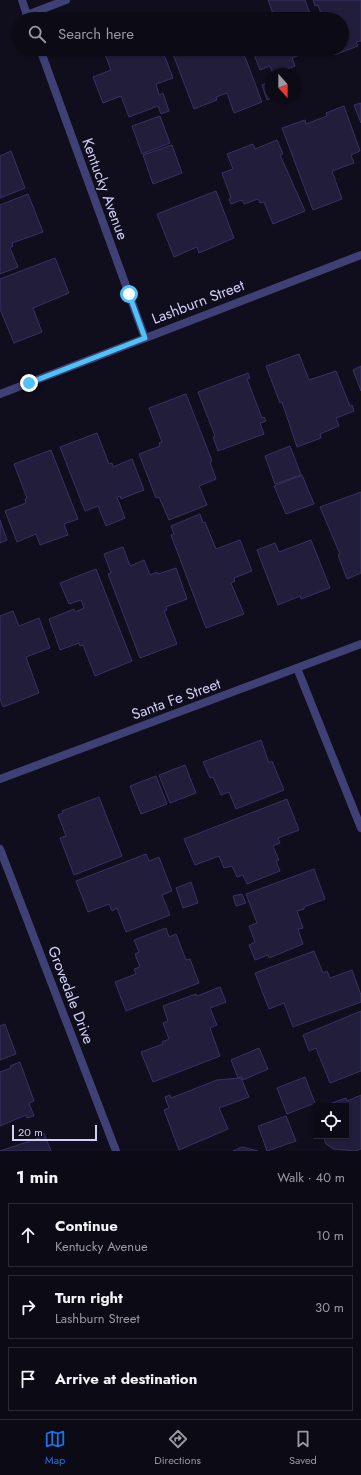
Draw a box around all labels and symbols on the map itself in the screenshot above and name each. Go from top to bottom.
north arrow [265,68,301,104]
street label: Kentucky Avenue [76,135,134,243]
street label: Lashburn Street [148,274,248,330]
route start [120,285,138,303]
route end [20,374,38,392]
street label: Santa Fe Street [128,673,224,725]
street label: Grovedale Drive [42,943,100,1047]
scale bar [12,1123,97,1142]

